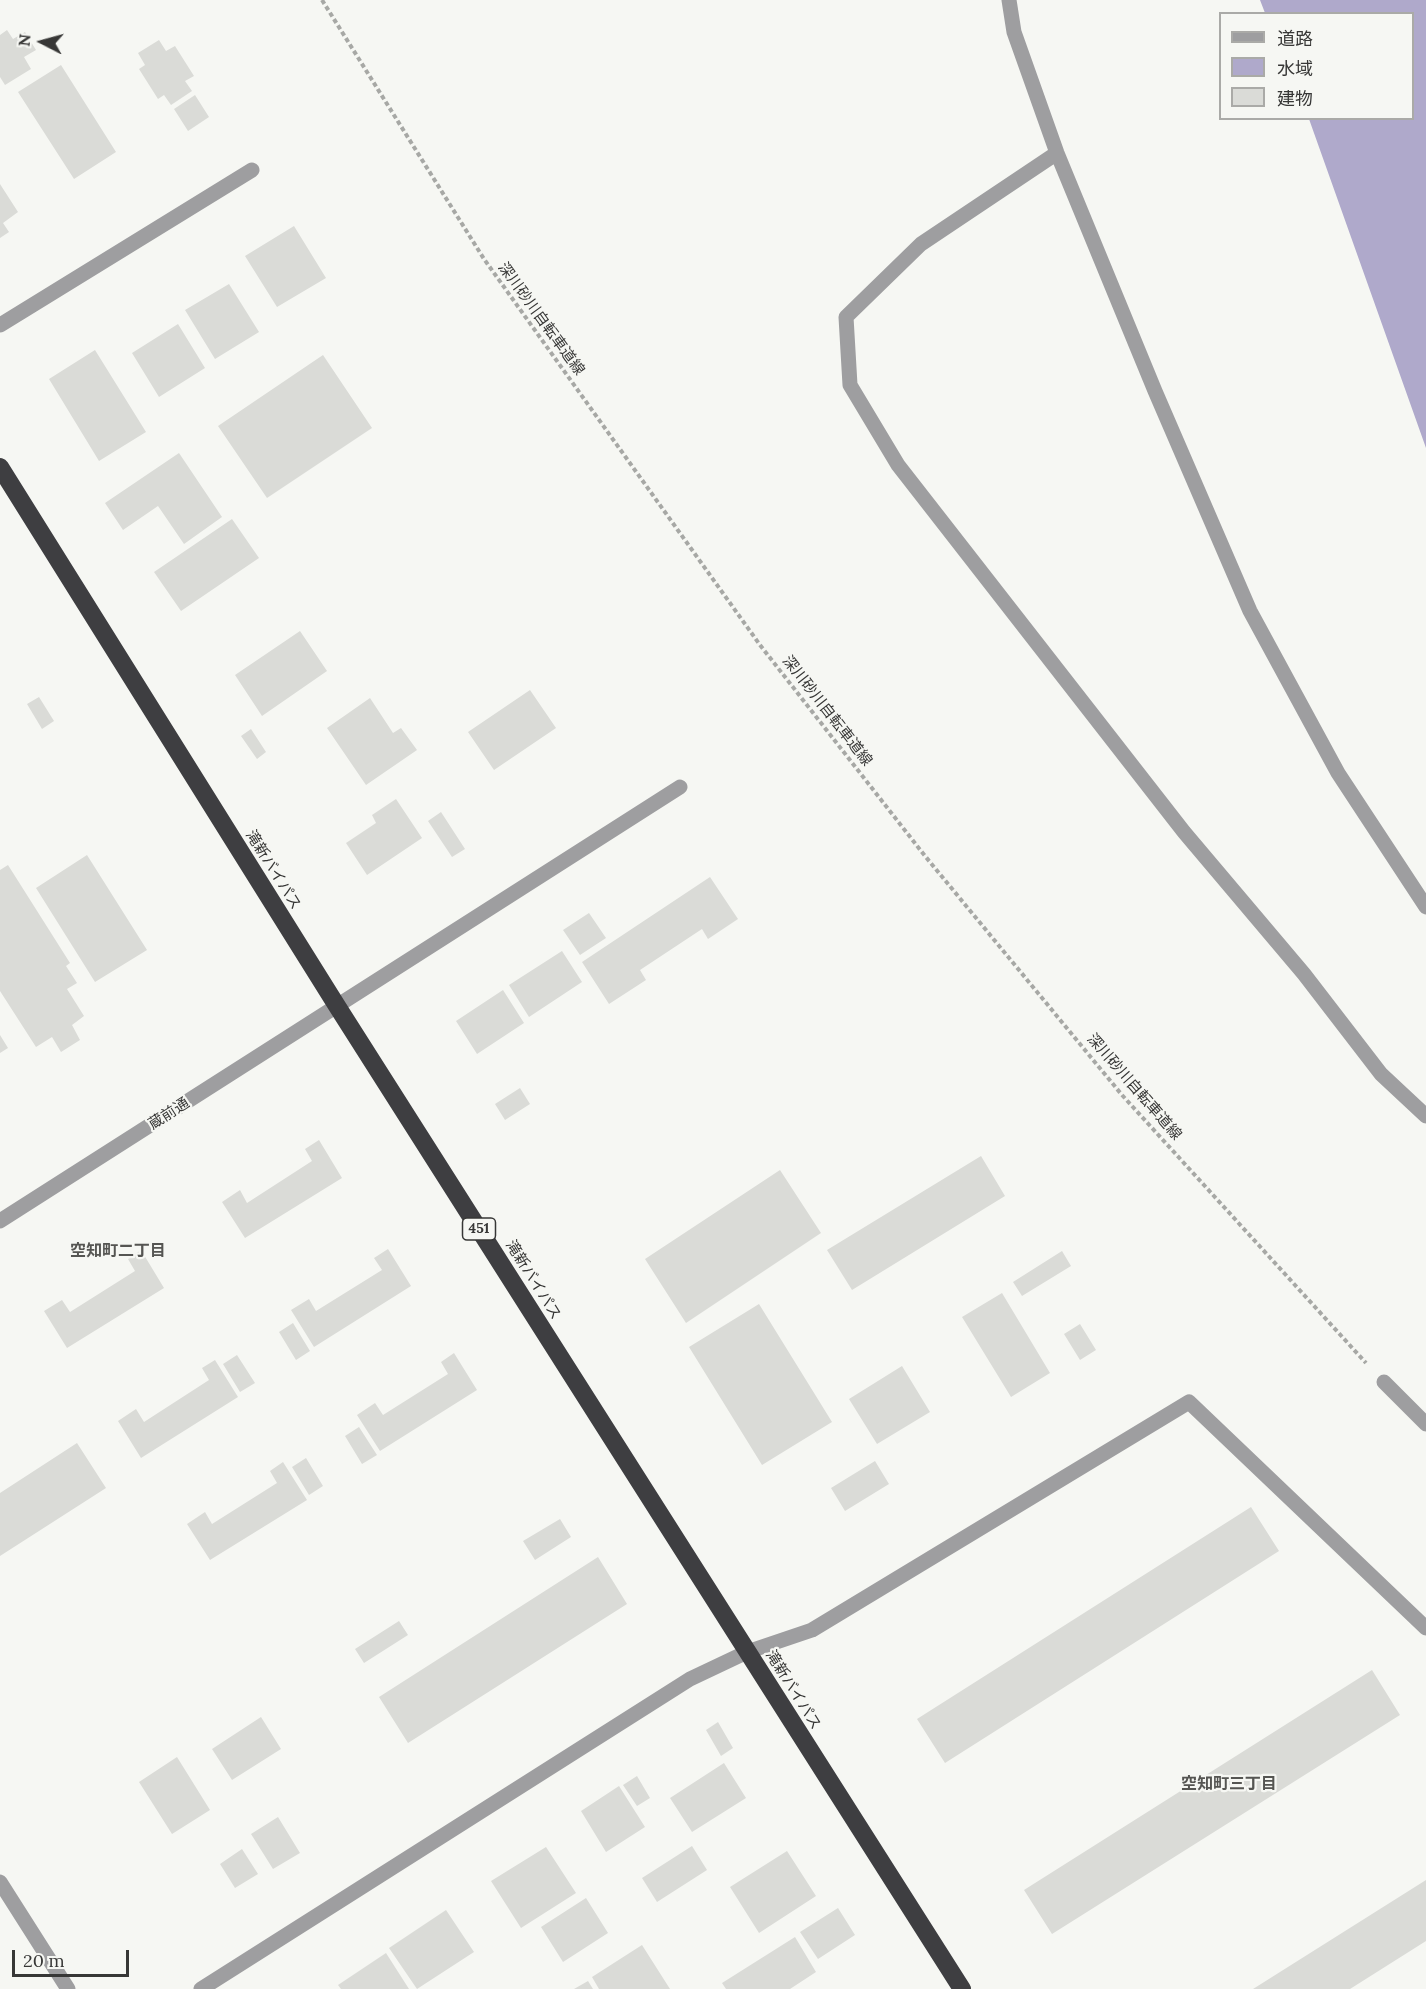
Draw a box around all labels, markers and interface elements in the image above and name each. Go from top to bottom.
north arrow [12,12,72,72]
legend [1219,12,1414,120]
text: 道路 [1277,27,1313,50]
text: N [14,33,35,47]
text: 水域 [1277,57,1313,80]
text: 建物 [1277,87,1313,110]
street label: 深川砂川自転車道線 [494,259,588,379]
street label: 深川砂川自転車道線 [778,652,876,770]
street label: 滝新バイパス [242,827,304,913]
street label: 深川砂川自転車道線 [1083,1030,1185,1144]
street label: 蔵前通 [145,1094,193,1134]
road number: 451 [462,1218,496,1240]
street label: 滝新バイパス [502,1237,564,1323]
district label: 空知町二丁目 [70,1241,166,1261]
street label: 滝新バイパス [762,1647,824,1733]
district label: 空知町三丁目 [1181,1774,1277,1794]
scale bar [15,1938,132,1976]
text: 20 m [23,1949,65,1972]

